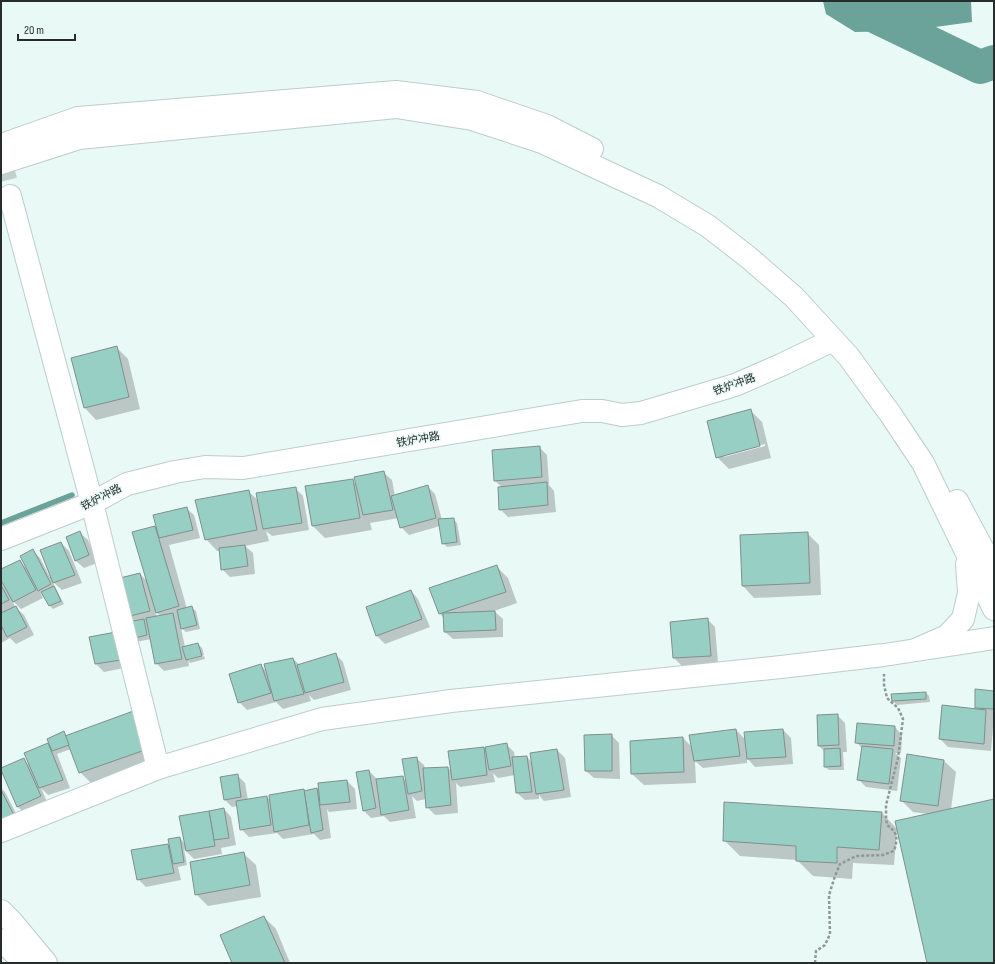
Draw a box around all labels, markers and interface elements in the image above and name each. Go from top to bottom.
scale bar [18,16,75,42]
text: 20 m [24,23,44,38]
street label: 铁炉冲路 [711,371,757,398]
street label: 铁炉冲路 [395,429,441,450]
street label: 铁炉冲路 [79,482,124,513]

